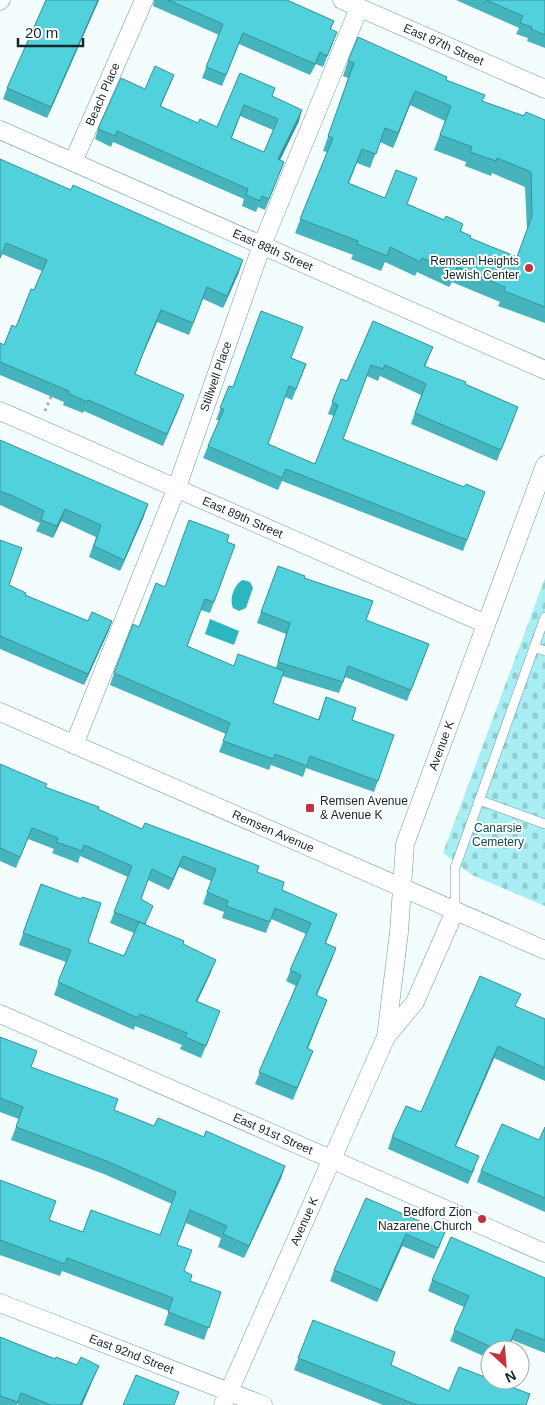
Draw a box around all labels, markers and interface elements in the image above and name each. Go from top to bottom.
scale bar [18,15,82,47]
street label: East 87th Street [401,21,487,69]
text: 20 m [25,24,58,41]
street label: Beach Place [83,60,123,128]
street label: East 88th Street [230,226,316,274]
place label: Remsen Heights Jewish Center [430,254,519,282]
marker: Remsen Heights Jewish Center [523,262,535,274]
street label: Stillwell Place [197,339,235,413]
street label: East 89th Street [200,494,286,541]
street label: Avenue K [426,719,457,772]
place label: Remsen Avenue & Avenue K [320,794,408,822]
marker: Remsen Avenue & Avenue K [304,802,316,814]
street label: Remsen Avenue [230,807,316,855]
park label: Canarsie Cemetery [472,821,524,849]
street label: East 91st Street [231,1110,315,1158]
street label: Avenue K [287,1195,321,1248]
place label: Bedford Zion Nazarene Church [378,1205,472,1233]
marker: Bedford Zion Nazarene Church [476,1213,488,1225]
street label: East 92nd Street [87,1331,176,1377]
north arrow [480,1340,530,1390]
text: N [503,1367,519,1386]

